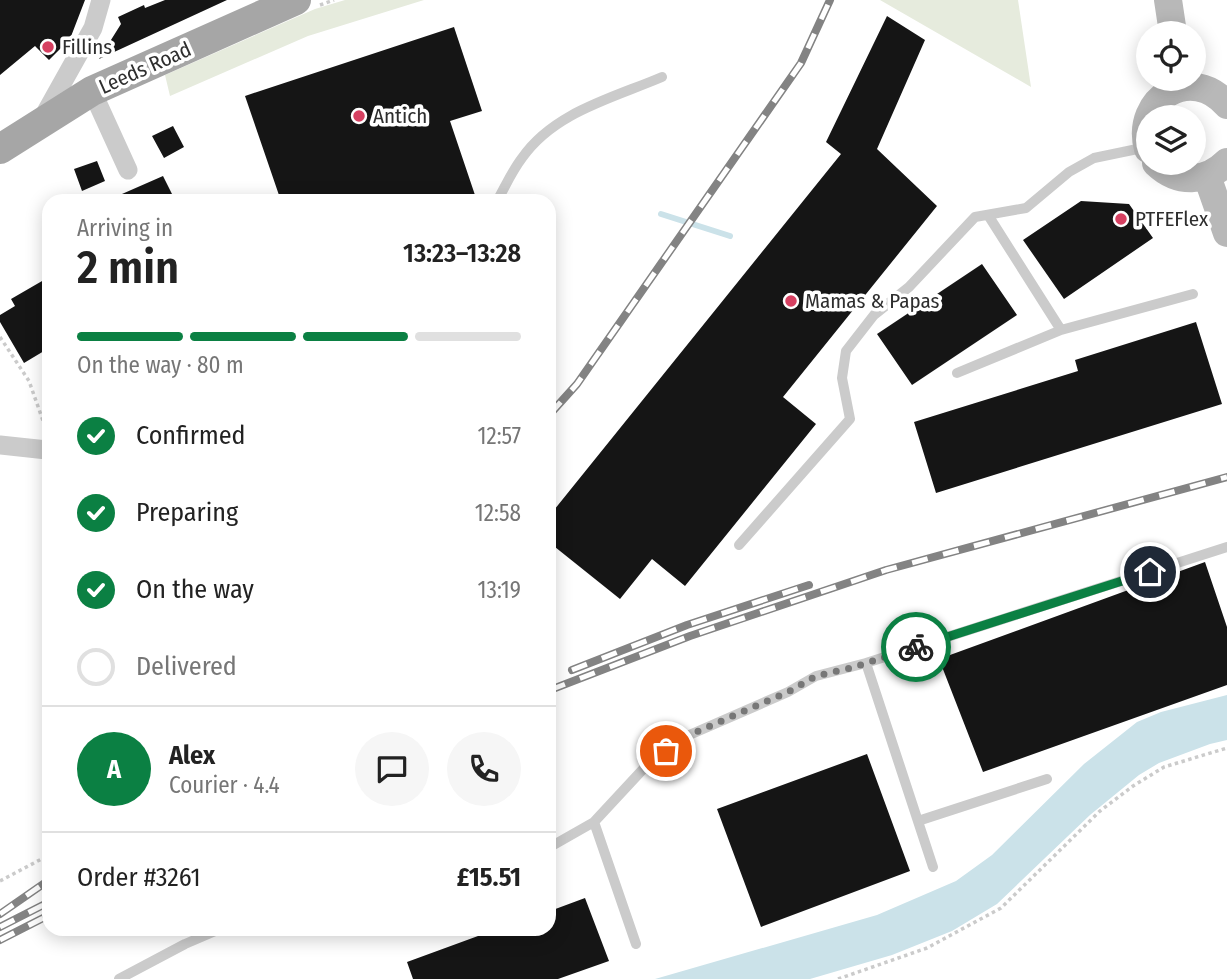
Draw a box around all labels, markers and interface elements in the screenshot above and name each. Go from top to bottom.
map controls [1136,21,1206,175]
button: locate [1136,21,1206,91]
place label: Fillins [62,34,112,60]
street label: Leeds Road [95,36,195,100]
marker: Fillins [40,39,56,55]
place label: Antich [373,103,427,129]
button: layers [1136,105,1206,175]
marker: Antich [351,108,367,124]
place label: PTFEFlex [1135,206,1209,232]
marker: PTFEFlex [1113,211,1129,227]
text: Arriving in [77,214,173,242]
text: 13:23–13:28 [403,238,521,269]
text: 2 min [77,240,179,295]
place label: Mamas & Papas [805,288,940,314]
marker: Mamas & Papas [783,293,799,309]
text: On the way · 80 m [77,351,244,379]
icon: check [77,417,115,455]
text: Confirmed [136,420,246,451]
text: 12:57 [478,422,521,450]
icon: check [77,494,115,532]
text: Preparing [136,497,238,528]
text: 12:58 [475,499,521,527]
pin [1120,542,1180,602]
icon: home [1131,553,1169,591]
icon: check [77,571,115,609]
text: On the way [136,574,254,605]
text: 13:19 [478,576,521,604]
courier [881,612,951,682]
icon: bike [897,628,935,666]
text: Delivered [136,651,237,682]
pin [636,721,696,781]
button: chat [355,732,429,806]
button: phone [447,732,521,806]
icon: bag [647,732,685,770]
text: Alex [169,740,215,771]
text: A [107,754,121,785]
text: Courier · 4.4 [169,771,280,799]
text: Order #3261 [77,862,201,893]
text: £15.51 [457,862,521,893]

